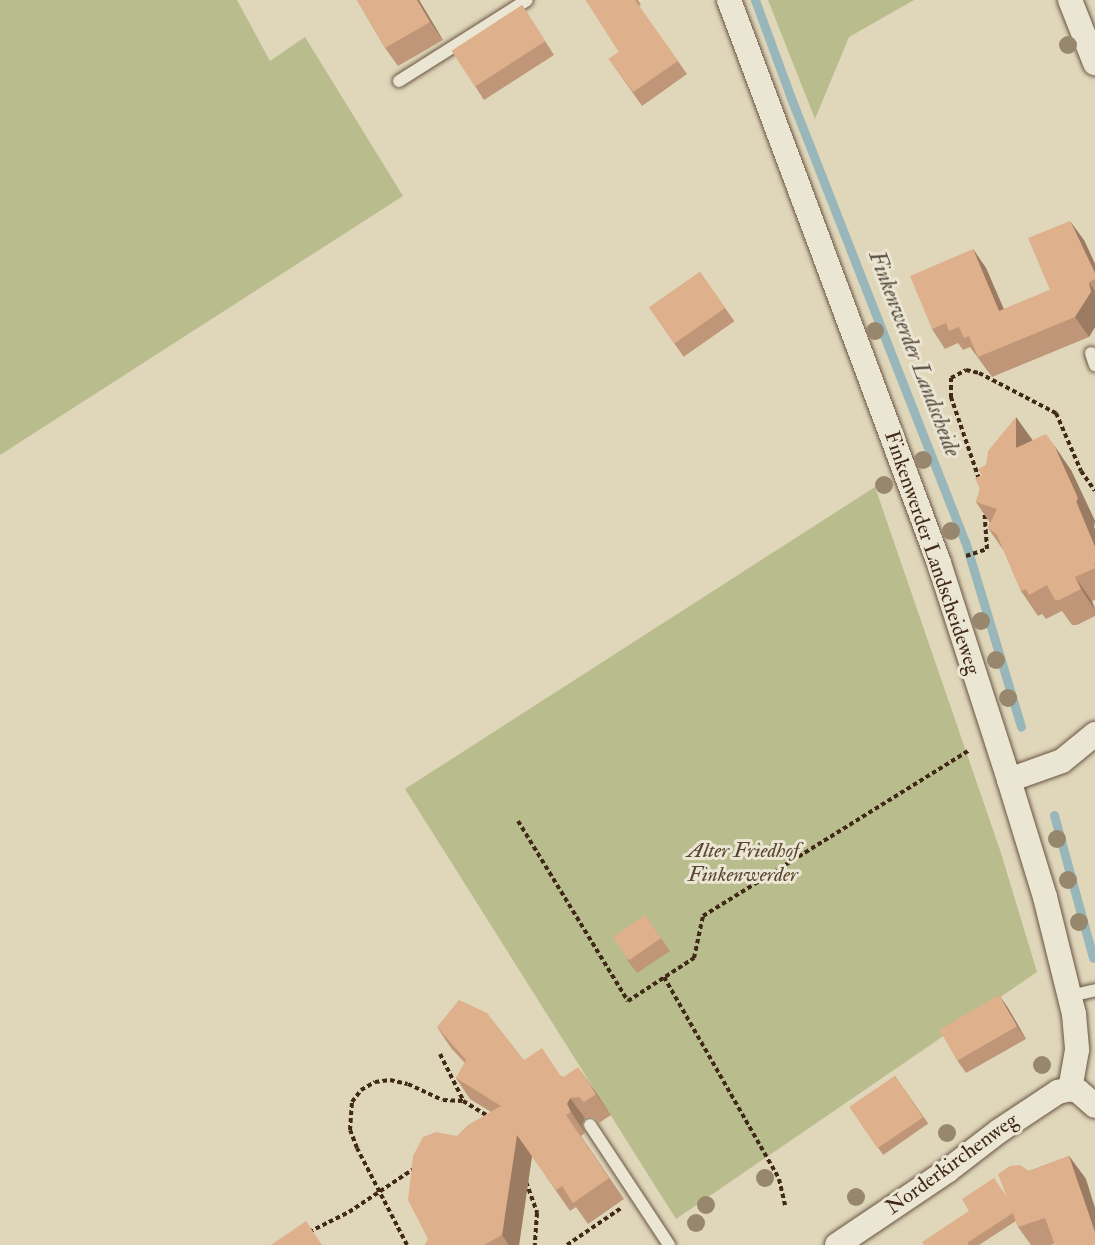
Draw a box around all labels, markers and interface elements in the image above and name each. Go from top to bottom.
water label: Finkenwerder Landscheide [863,247,965,461]
street label: Finkenwerder Landscheideweg [878,428,986,678]
park label: Alter Friedhof Finkenwerder [687,838,799,888]
street label: Norderkirchenweg [881,1108,1023,1220]

